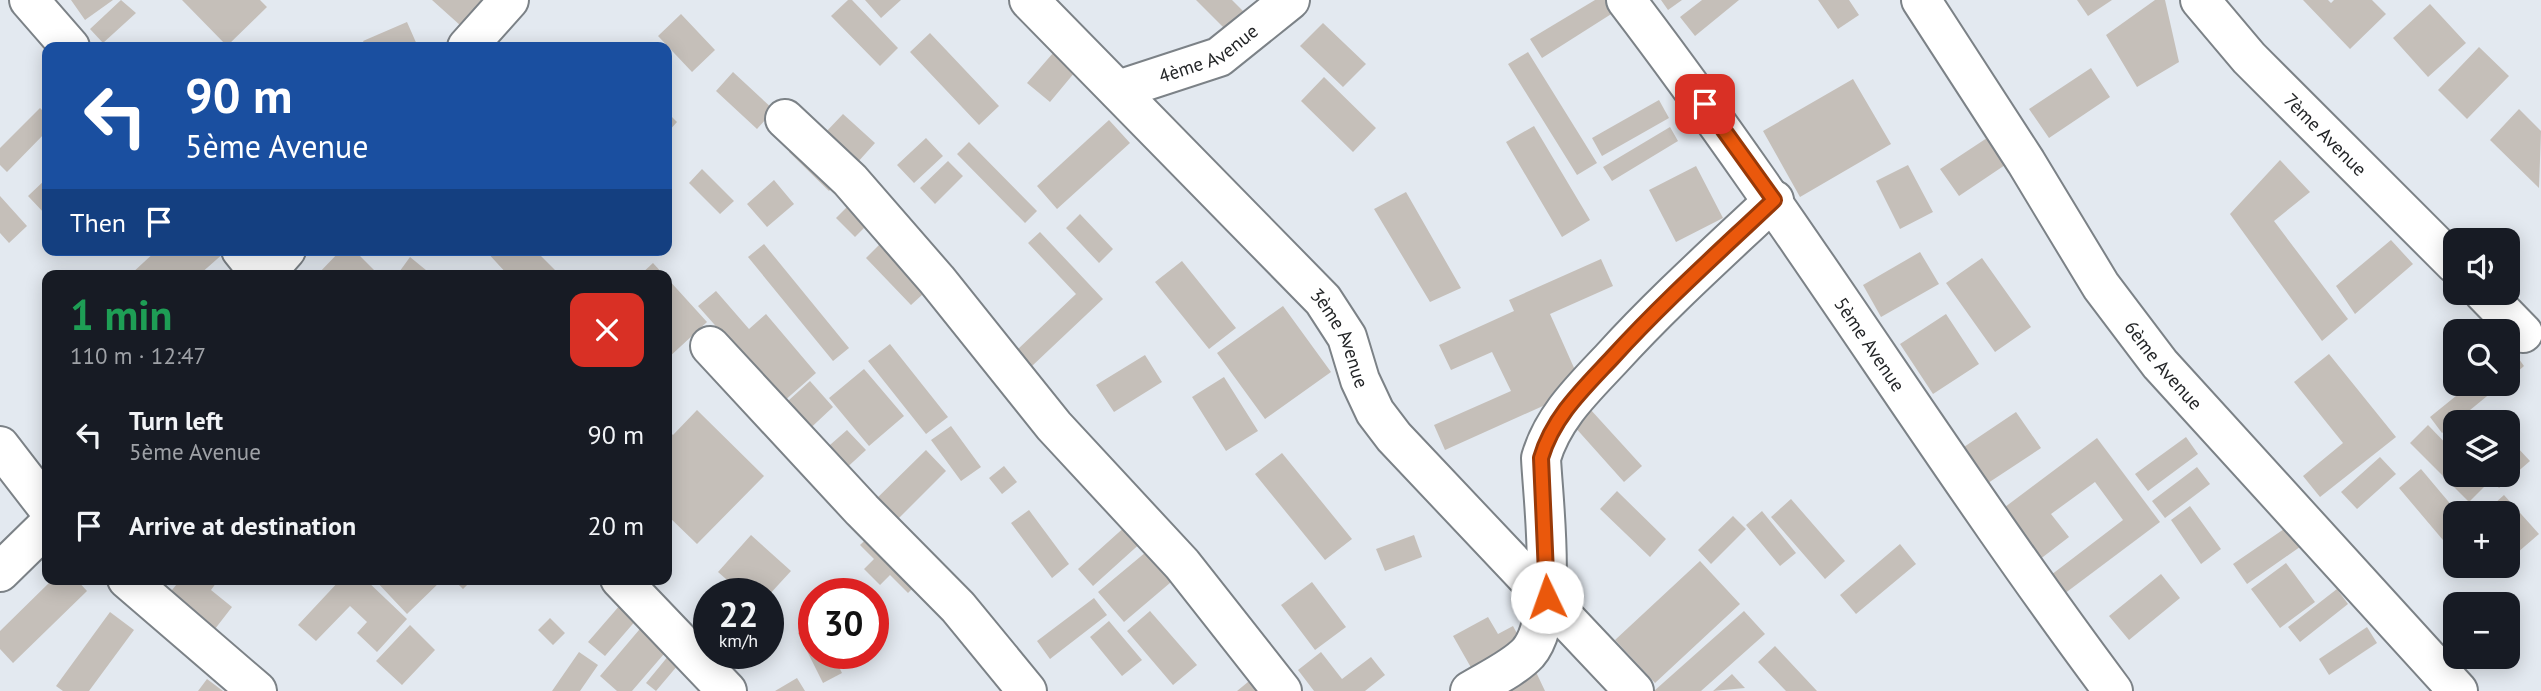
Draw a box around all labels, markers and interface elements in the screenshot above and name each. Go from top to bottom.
street label: 4ème Avenue [1156,19,1263,88]
text: 90 m [185,63,292,127]
icon: left [70,70,161,161]
pin [1675,74,1735,134]
icon: arrive [1686,85,1724,123]
street label: 7ème Avenue [2279,88,2372,181]
text: 5ème Avenue [185,125,368,167]
icon: arrive [140,203,178,241]
text: Then [70,206,126,239]
map controls [2443,228,2520,669]
button: sound [2443,228,2520,305]
street label: 3ème Avenue [1306,283,1374,392]
text: 1 min [70,287,172,342]
button: close [570,293,644,367]
street label: 5ème Avenue [1829,293,1910,396]
street label: 6ème Avenue [2120,316,2208,415]
button: search [2443,319,2520,396]
text: 110 m · 12:47 [70,341,206,370]
text: Turn left [129,404,223,437]
button: layers [2443,410,2520,487]
icon: left [70,416,108,454]
text: 90 m [588,418,644,451]
text: 5ème Avenue [129,437,261,466]
button: + [2443,501,2520,578]
icon: arrive [70,507,108,545]
text: Arrive at destination [129,509,356,542]
text: 20 m [588,509,644,542]
position arrow [1510,560,1584,634]
speed limit sign: 30 [798,578,889,669]
text: 22 [719,591,758,637]
button: − [2443,592,2520,669]
text: km/h [719,629,758,652]

